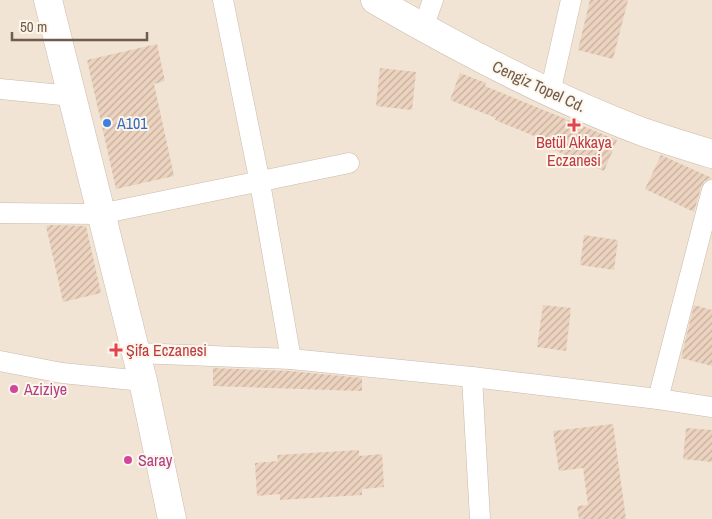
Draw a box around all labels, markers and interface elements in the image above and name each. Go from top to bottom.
scale bar [12,10,148,42]
text: 50 m [20,16,47,37]
street label: Cengiz Topel Cd. [489,55,589,117]
place label: A101 [116,112,148,134]
marker: A101 [101,117,113,129]
marker: Betül Akkaya Eczanesi [568,119,580,131]
place label: Betül Akkaya Eczanesi [536,131,613,171]
place label: Şifa Eczanesi [126,339,207,361]
marker: Şifa Eczanesi [110,344,122,356]
place label: Aziziye [23,378,67,400]
marker: Aziziye [8,383,20,395]
place label: Saray [138,449,173,471]
marker: Saray [122,454,134,466]

